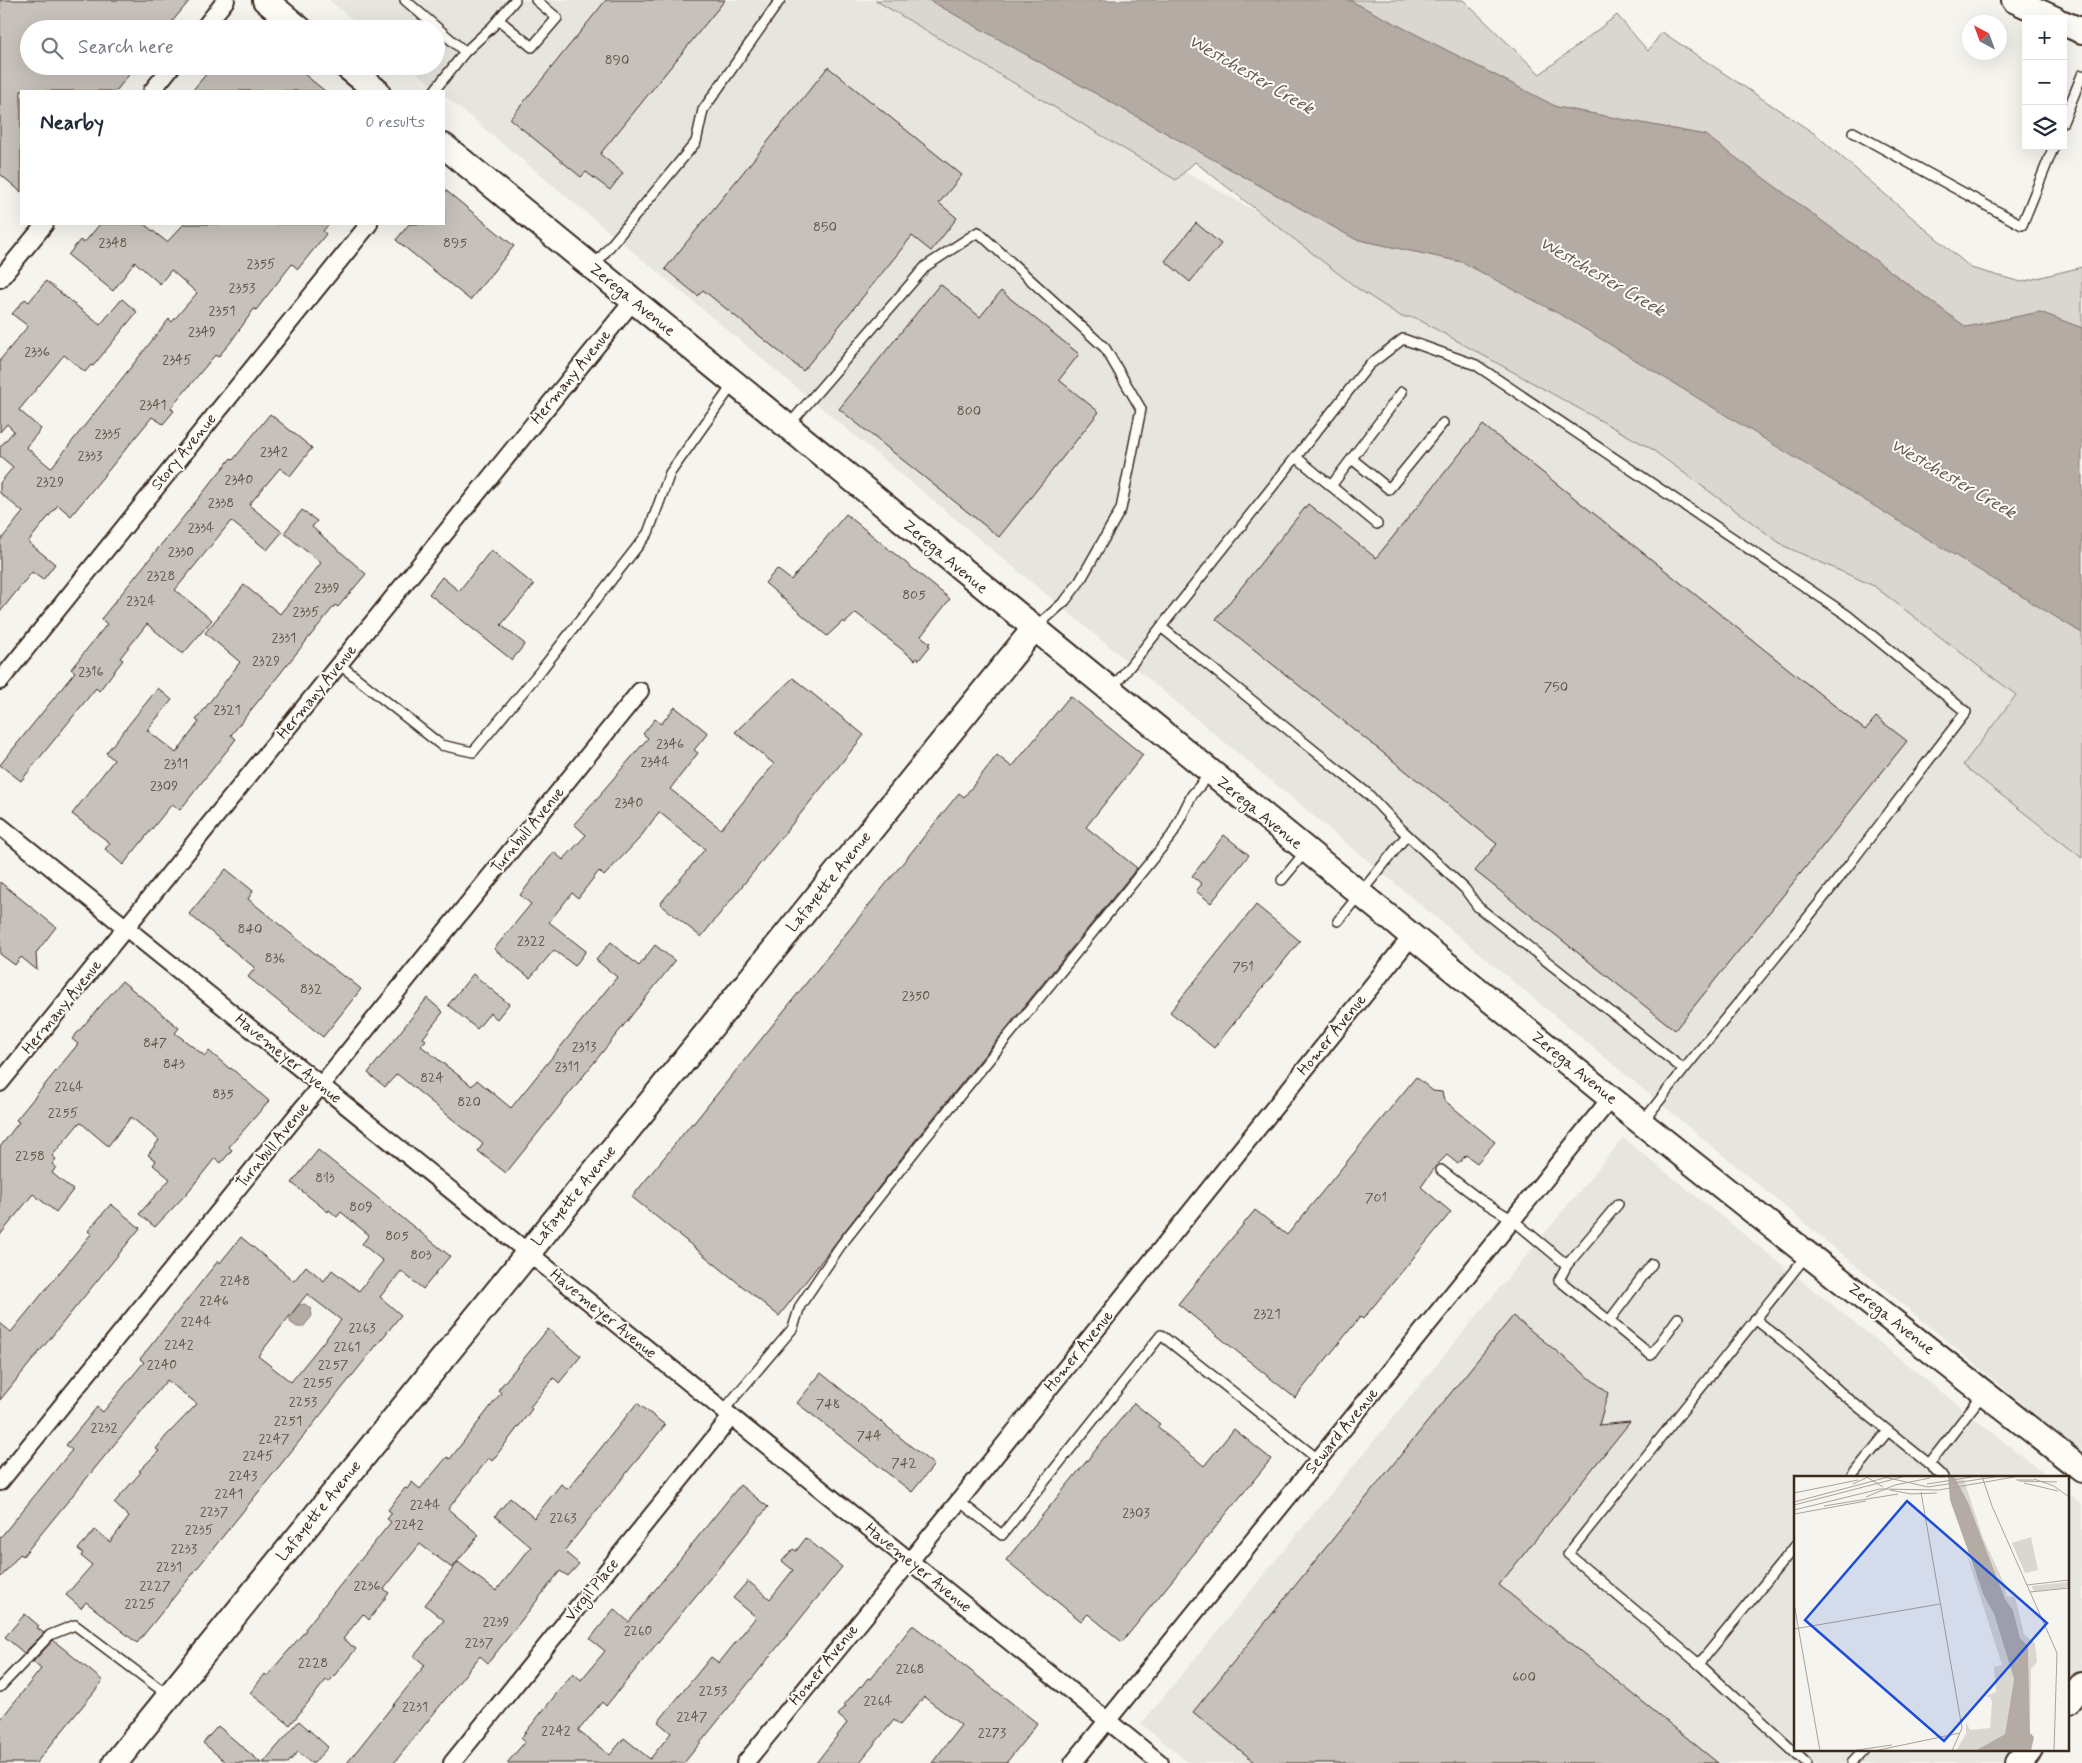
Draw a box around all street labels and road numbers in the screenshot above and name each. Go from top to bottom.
street label: Zerega Avenue [584,259,680,342]
street label: Hermany Avenue [526,325,616,429]
street label: Story Avenue [147,409,221,495]
street label: Zerega Avenue [897,515,992,600]
street label: Hermany Avenue [272,640,362,744]
street label: Zerega Avenue [1211,772,1307,855]
street label: Turnbull Avenue [487,782,570,878]
street label: Lafayette Avenue [782,827,876,937]
street label: Hermany Avenue [17,955,107,1059]
street label: Homer Avenue [1293,990,1372,1080]
street label: Havemeyer Avenue [230,1009,346,1109]
street label: Zerega Avenue [1526,1027,1622,1110]
street label: Turnbull Avenue [232,1097,315,1193]
street label: Lafayette Avenue [527,1141,621,1251]
street label: Havemeyer Avenue [545,1264,661,1364]
street label: Zerega Avenue [1842,1278,1939,1361]
street label: Homer Avenue [1040,1306,1119,1396]
street label: Seward Avenue [1301,1383,1384,1479]
street label: Lafayette Avenue [272,1456,366,1566]
street label: Havemeyer Avenue [860,1518,976,1618]
street label: Virgil Place [560,1554,625,1627]
street label: Homer Avenue [785,1620,864,1710]

